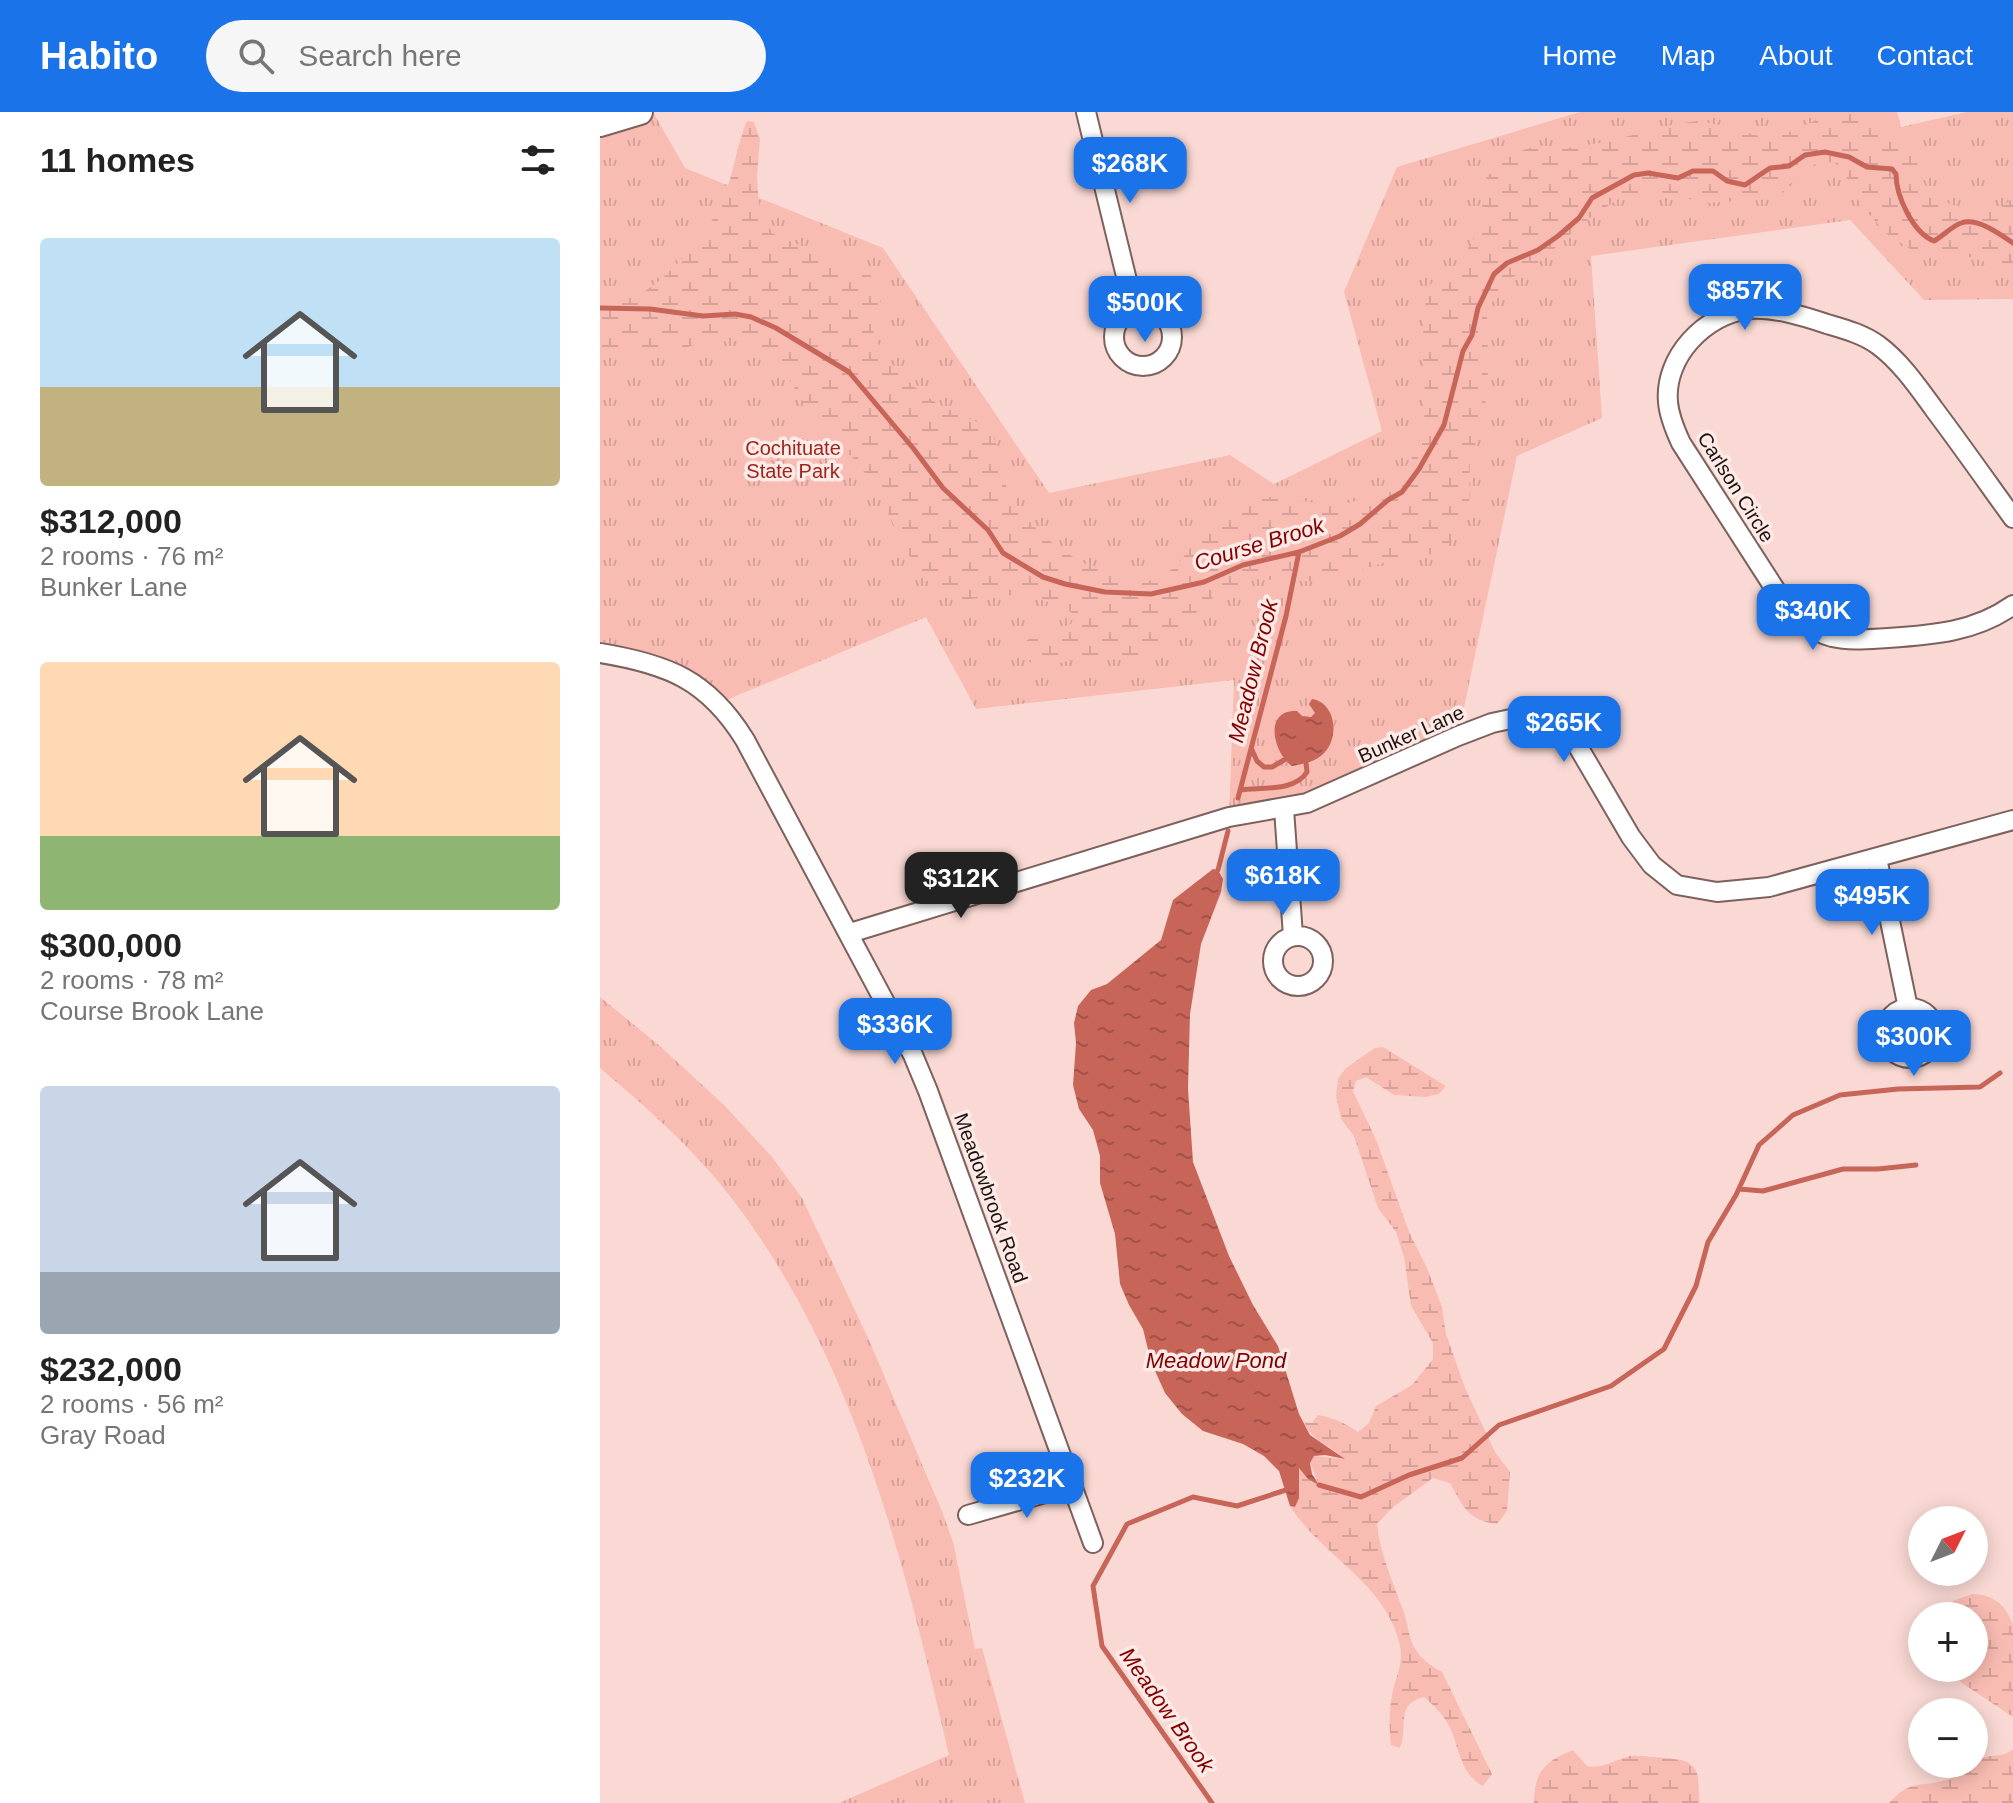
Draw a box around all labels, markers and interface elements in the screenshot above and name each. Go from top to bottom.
search box [206,20,766,92]
icon: search [234,34,278,78]
text: Habito [40,35,158,77]
text: Search here [298,39,462,72]
text: Home [1542,40,1617,71]
text: Map [1661,40,1715,71]
text: About [1759,40,1833,71]
text: Contact [1877,40,1973,71]
pin: $268K [1074,137,1186,205]
icon: filters [516,138,560,182]
text: 11 homes [40,141,195,179]
text: $268K [1092,148,1168,178]
pin: $857K [1689,264,1801,332]
text: $857K [1707,275,1783,305]
pin: $500K [1089,276,1201,344]
text: $500K [1107,287,1183,317]
icon: home [228,290,372,434]
street label: Carlson Circle [1693,428,1779,546]
park label: Cochituate State Park [745,437,841,482]
text: $312,000 [40,502,182,540]
water label: Course Brook [1191,512,1328,576]
text: 2 rooms · 76 m² [40,541,224,571]
text: Bunker Lane [40,572,187,602]
pin: $340K [1757,584,1869,652]
text: $340K [1775,595,1851,625]
water label: Meadow Brook [1223,596,1283,745]
pin: $265K [1508,696,1620,764]
street label: Bunker Lane [1355,701,1467,767]
text: $265K [1526,707,1602,737]
icon: home [228,714,372,858]
pin: $618K [1227,849,1339,917]
pin: $312K [905,852,1017,920]
text: $618K [1245,860,1321,890]
text: $312K [923,863,999,893]
pin: $495K [1816,869,1928,937]
text: $495K [1834,880,1910,910]
text: $300,000 [40,926,182,964]
text: 2 rooms · 78 m² [40,965,224,995]
text: Course Brook Lane [40,996,264,1026]
pin: $336K [839,998,951,1066]
text: $336K [857,1009,933,1039]
pin: $300K [1858,1010,1970,1078]
text: $300K [1876,1021,1952,1051]
street label: Meadowbrook Road [950,1110,1032,1286]
icon: home [228,1138,372,1282]
water label: Meadow Pond [1146,1348,1287,1373]
text: $232,000 [40,1350,182,1388]
text: 2 rooms · 56 m² [40,1389,224,1419]
text: Gray Road [40,1420,166,1450]
pin: $232K [971,1452,1083,1520]
text: $232K [989,1463,1065,1493]
north arrow [1908,1506,1988,1586]
map controls [1908,1506,1988,1778]
button: + [1908,1602,1988,1682]
water label: Meadow Brook [1115,1643,1220,1778]
button: − [1908,1698,1988,1778]

